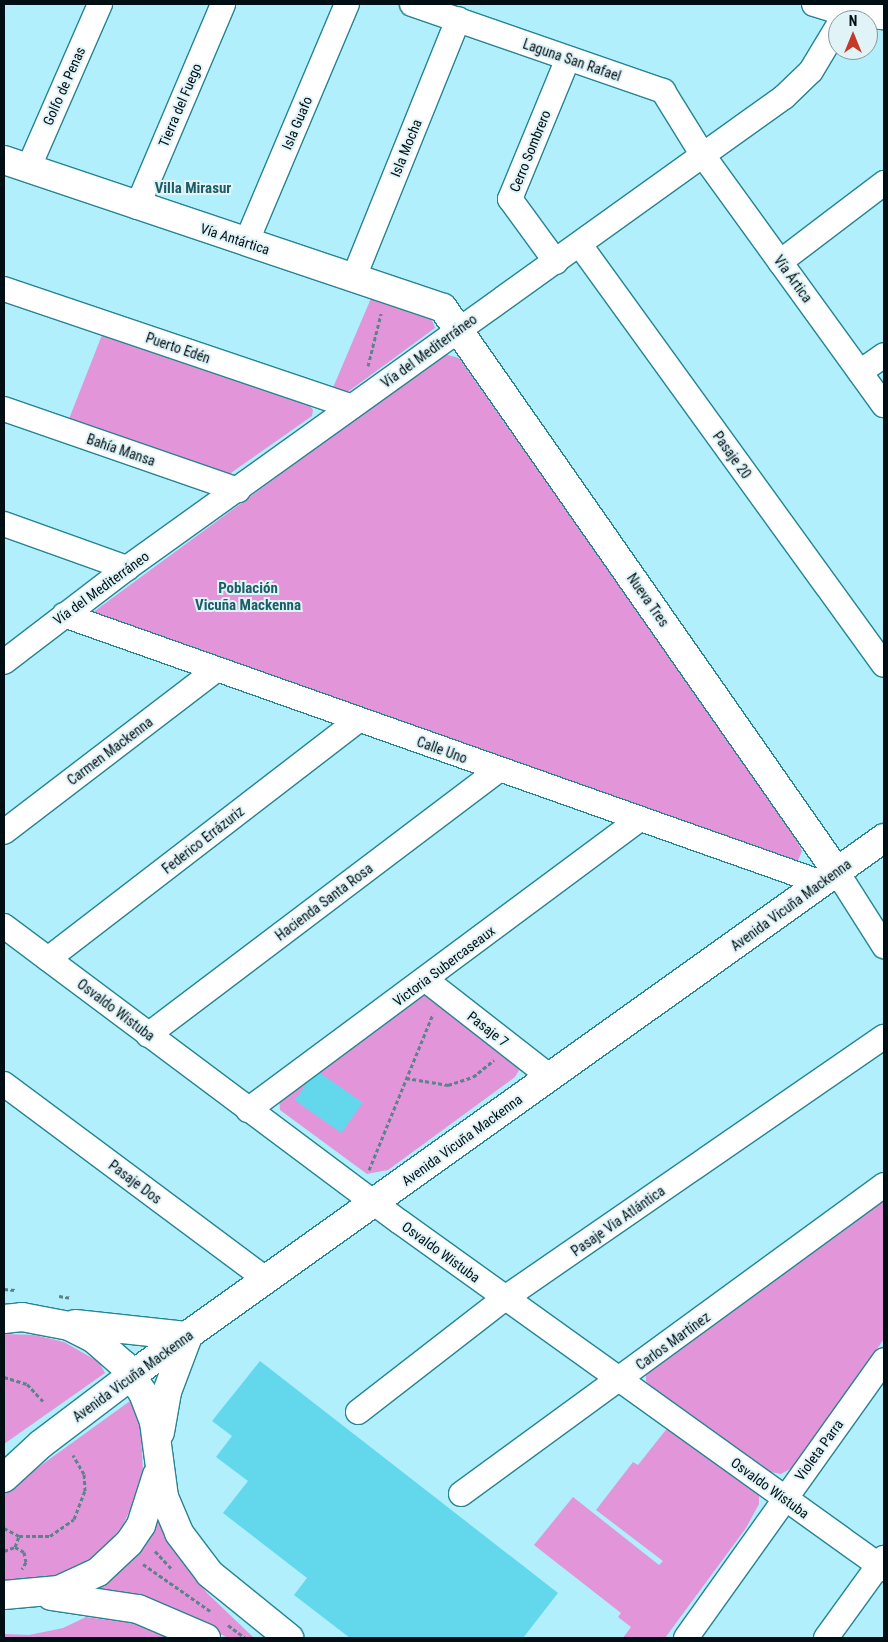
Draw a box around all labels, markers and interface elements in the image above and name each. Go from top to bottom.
north arrow [828,10,878,60]
text: N [849,13,857,29]
street label: Laguna San Rafael [521,35,623,85]
street label: Golfo de Penas [39,44,89,128]
street label: Tierra del Fuego [155,61,205,149]
street label: Isla Guafo [278,94,316,152]
street label: Cerro Sombrero [506,108,554,194]
street label: Isla Mocha [387,117,425,179]
district label: Villa Mirasur [155,180,231,198]
street label: Vía Antártica [198,220,272,258]
street label: Vía Ártica [770,252,816,306]
street label: Vía del Mediterráneo [378,311,480,391]
street label: Puerto Edén [144,329,212,367]
street label: Pasaje 20 [709,428,755,482]
street label: Bahía Mansa [84,430,158,470]
street label: Vía del Mediterráneo [50,548,152,628]
street label: Nueva Tres [623,570,673,630]
district label: Población Vicuña Mackenna [195,579,301,614]
street label: Carmen Mackenna [64,713,156,789]
street label: Calle Uno [414,733,470,767]
street label: Federico Errázuriz [159,803,247,877]
street label: Avenida Vicuña Mackenna [727,856,855,954]
street label: Hacienda Santa Rosa [272,860,376,944]
street label: Victoria Subercaseaux [390,922,498,1010]
street label: Osvaldo Wistuba [74,975,158,1045]
street label: Pasaje 7 [464,1008,512,1050]
street label: Avenida Vicuña Mackenna [398,1091,526,1189]
street label: Pasaje Dos [105,1157,165,1207]
street label: Pasaje Via Atlántica [568,1182,668,1260]
street label: Osvaldo Wistuba [399,1218,483,1286]
street label: Carlos Martínez [633,1308,713,1374]
street label: Avenida Vicuña Mackenna [69,1327,197,1425]
street label: Violeta Parra [791,1416,847,1484]
street label: Osvaldo Wistuba [728,1454,812,1522]

